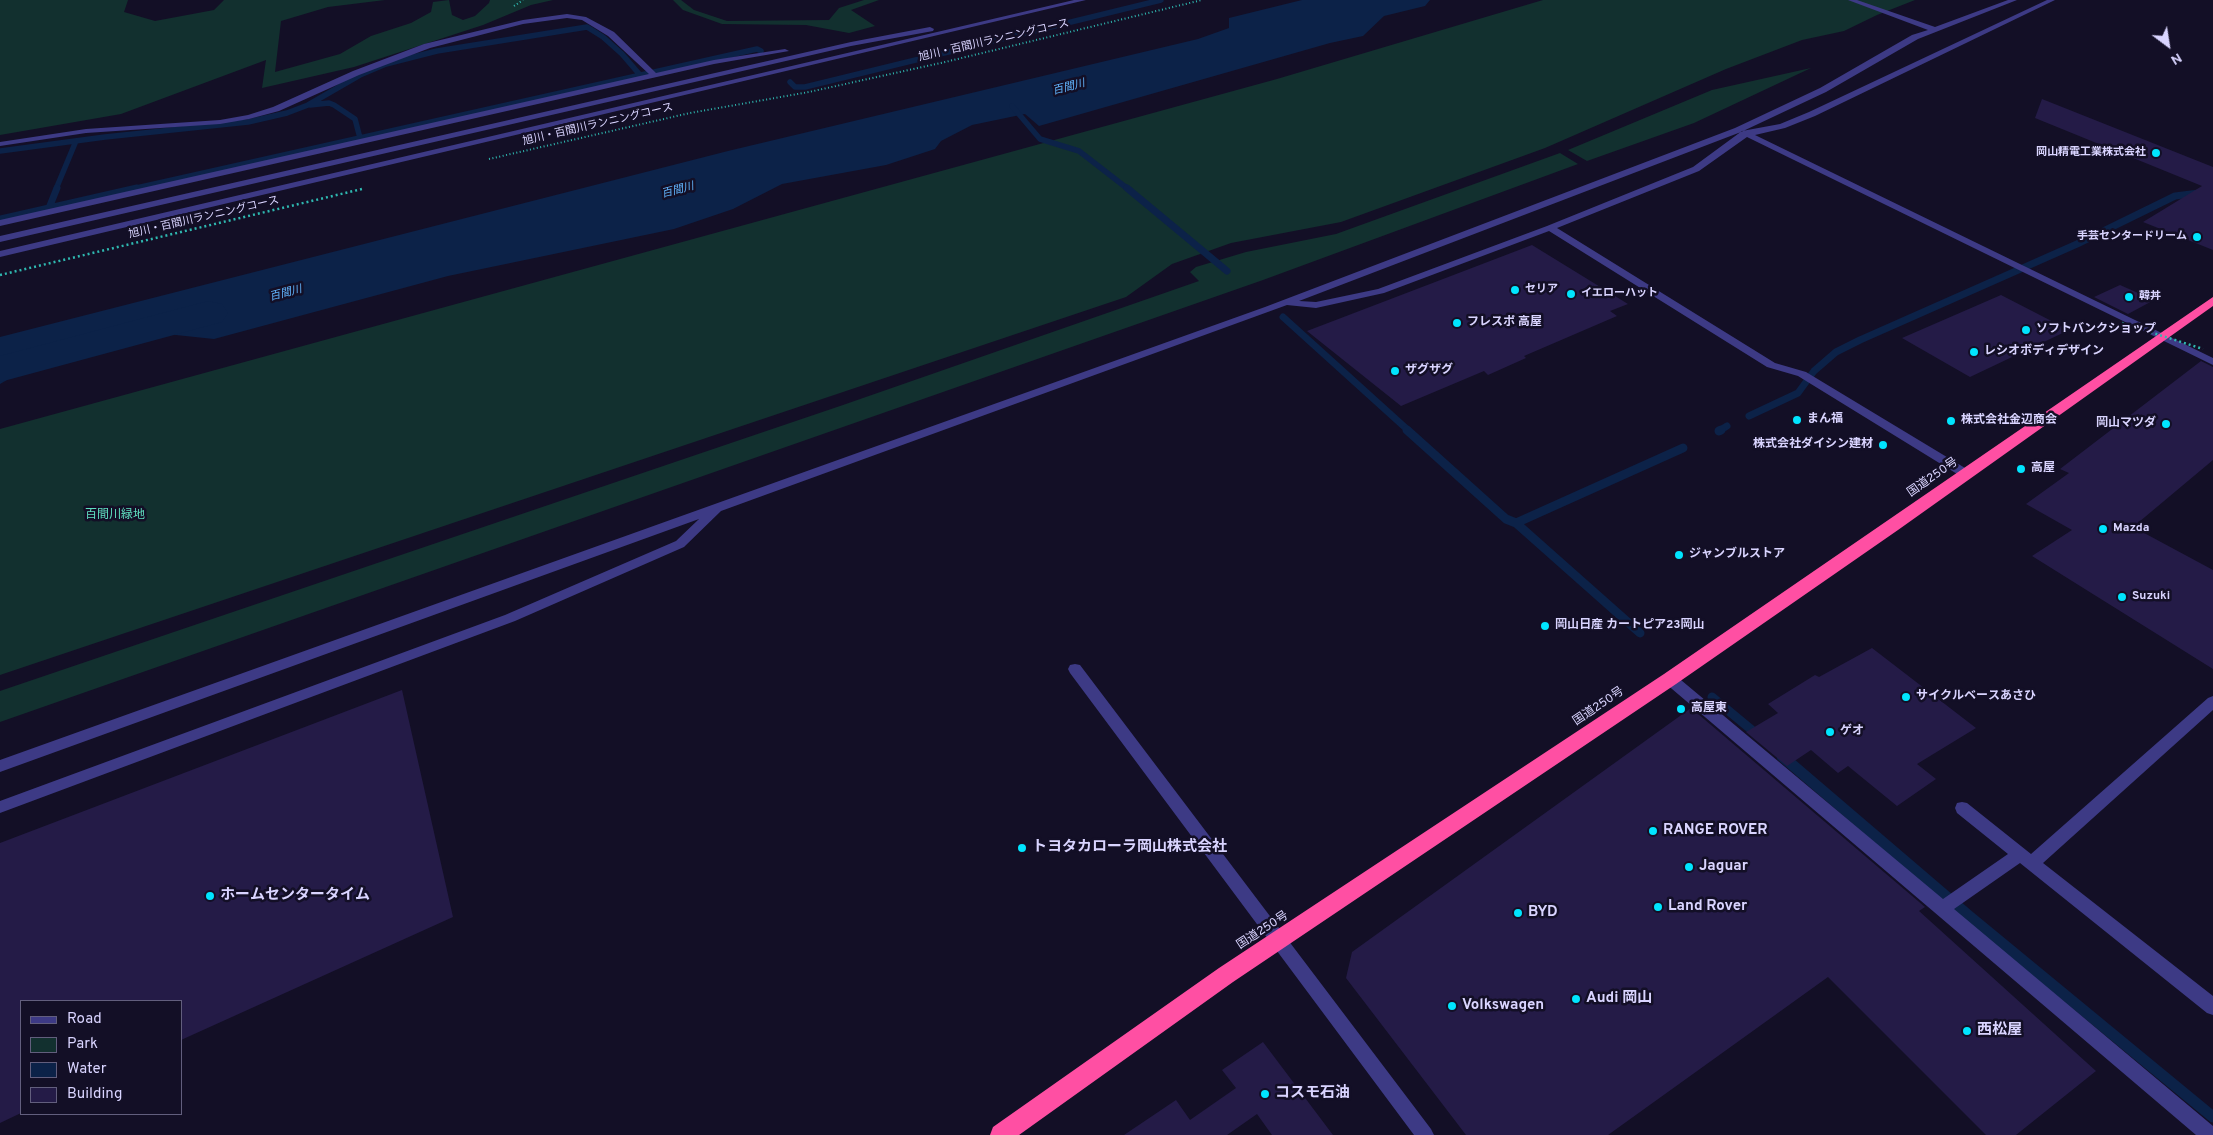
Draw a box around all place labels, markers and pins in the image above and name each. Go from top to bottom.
place label: 岡山精電工業株式会社 [2036,146,2146,160]
marker: 岡山精電工業株式会社 [2150,147,2162,159]
place label: 手芸センタードリーム [2077,230,2187,244]
marker: 手芸センタードリーム [2191,231,2203,243]
place label: セリア [1525,283,1558,297]
marker: セリア [1509,284,1521,296]
place label: イエローハット [1581,287,1658,301]
marker: イエローハット [1565,288,1577,300]
place label: 韓丼 [2139,290,2161,304]
marker: 韓丼 [2123,291,2135,303]
place label: フレスポ 高屋 [1467,316,1542,330]
marker: フレスポ 高屋 [1451,317,1463,329]
place label: ソフトバンクショップ [2036,323,2156,337]
marker: ソフトバンクショップ [2020,324,2032,336]
place label: レシオボディデザイン [1984,345,2104,359]
marker: レシオボディデザイン [1968,346,1980,358]
place label: ザグザグ [1405,364,1453,378]
marker: ザグザグ [1389,365,1401,377]
place label: まん福 [1807,413,1843,427]
marker: まん福 [1791,414,1803,426]
place label: 株式会社金辺商会 [1961,414,2057,428]
marker: 株式会社金辺商会 [1945,415,1957,427]
place label: 岡山マツダ [2096,417,2156,431]
marker: 岡山マツダ [2160,418,2172,430]
place label: 株式会社ダイシン建材 [1753,438,1873,452]
marker: 株式会社ダイシン建材 [1877,439,1889,451]
place label: 高屋 [2031,462,2055,476]
marker: 高屋 [2015,463,2027,475]
place label: Mazda [2113,522,2149,536]
marker: Mazda [2097,523,2109,535]
place label: ジャンブルストア [1689,548,1785,562]
marker: ジャンブルストア [1673,549,1685,561]
place label: Suzuki [2132,590,2170,604]
marker: Suzuki [2116,591,2128,603]
place label: 岡山日産 カートピア23岡山 [1555,619,1705,633]
marker: 岡山日産 カートピア23岡山 [1539,620,1551,632]
place label: サイクルベースあさひ [1916,690,2036,704]
marker: サイクルベースあさひ [1900,691,1912,703]
place label: 高屋東 [1691,702,1727,716]
marker: 高屋東 [1675,703,1687,715]
place label: ゲオ [1840,725,1864,739]
marker: ゲオ [1824,726,1836,738]
place label: RANGE ROVER [1663,822,1768,840]
marker: RANGE ROVER [1647,825,1659,837]
place label: トヨタカローラ岡山株式会社 [1032,839,1227,857]
marker: トヨタカローラ岡山株式会社 [1016,842,1028,854]
place label: Jaguar [1699,858,1748,876]
marker: Jaguar [1683,861,1695,873]
place label: ホームセンタータイム [220,887,370,905]
marker: ホームセンタータイム [204,890,216,902]
place label: Land Rover [1668,898,1747,916]
marker: Land Rover [1652,901,1664,913]
place label: BYD [1528,904,1558,922]
marker: BYD [1512,907,1524,919]
place label: Audi 岡山 [1586,990,1652,1008]
marker: Audi 岡山 [1570,993,1582,1005]
place label: Volkswagen [1462,997,1544,1015]
marker: Volkswagen [1446,1000,1458,1012]
place label: 西松屋 [1977,1022,2022,1040]
marker: 西松屋 [1961,1025,1973,1037]
place label: コスモ石油 [1275,1085,1350,1103]
marker: コスモ石油 [1259,1088,1271,1100]

